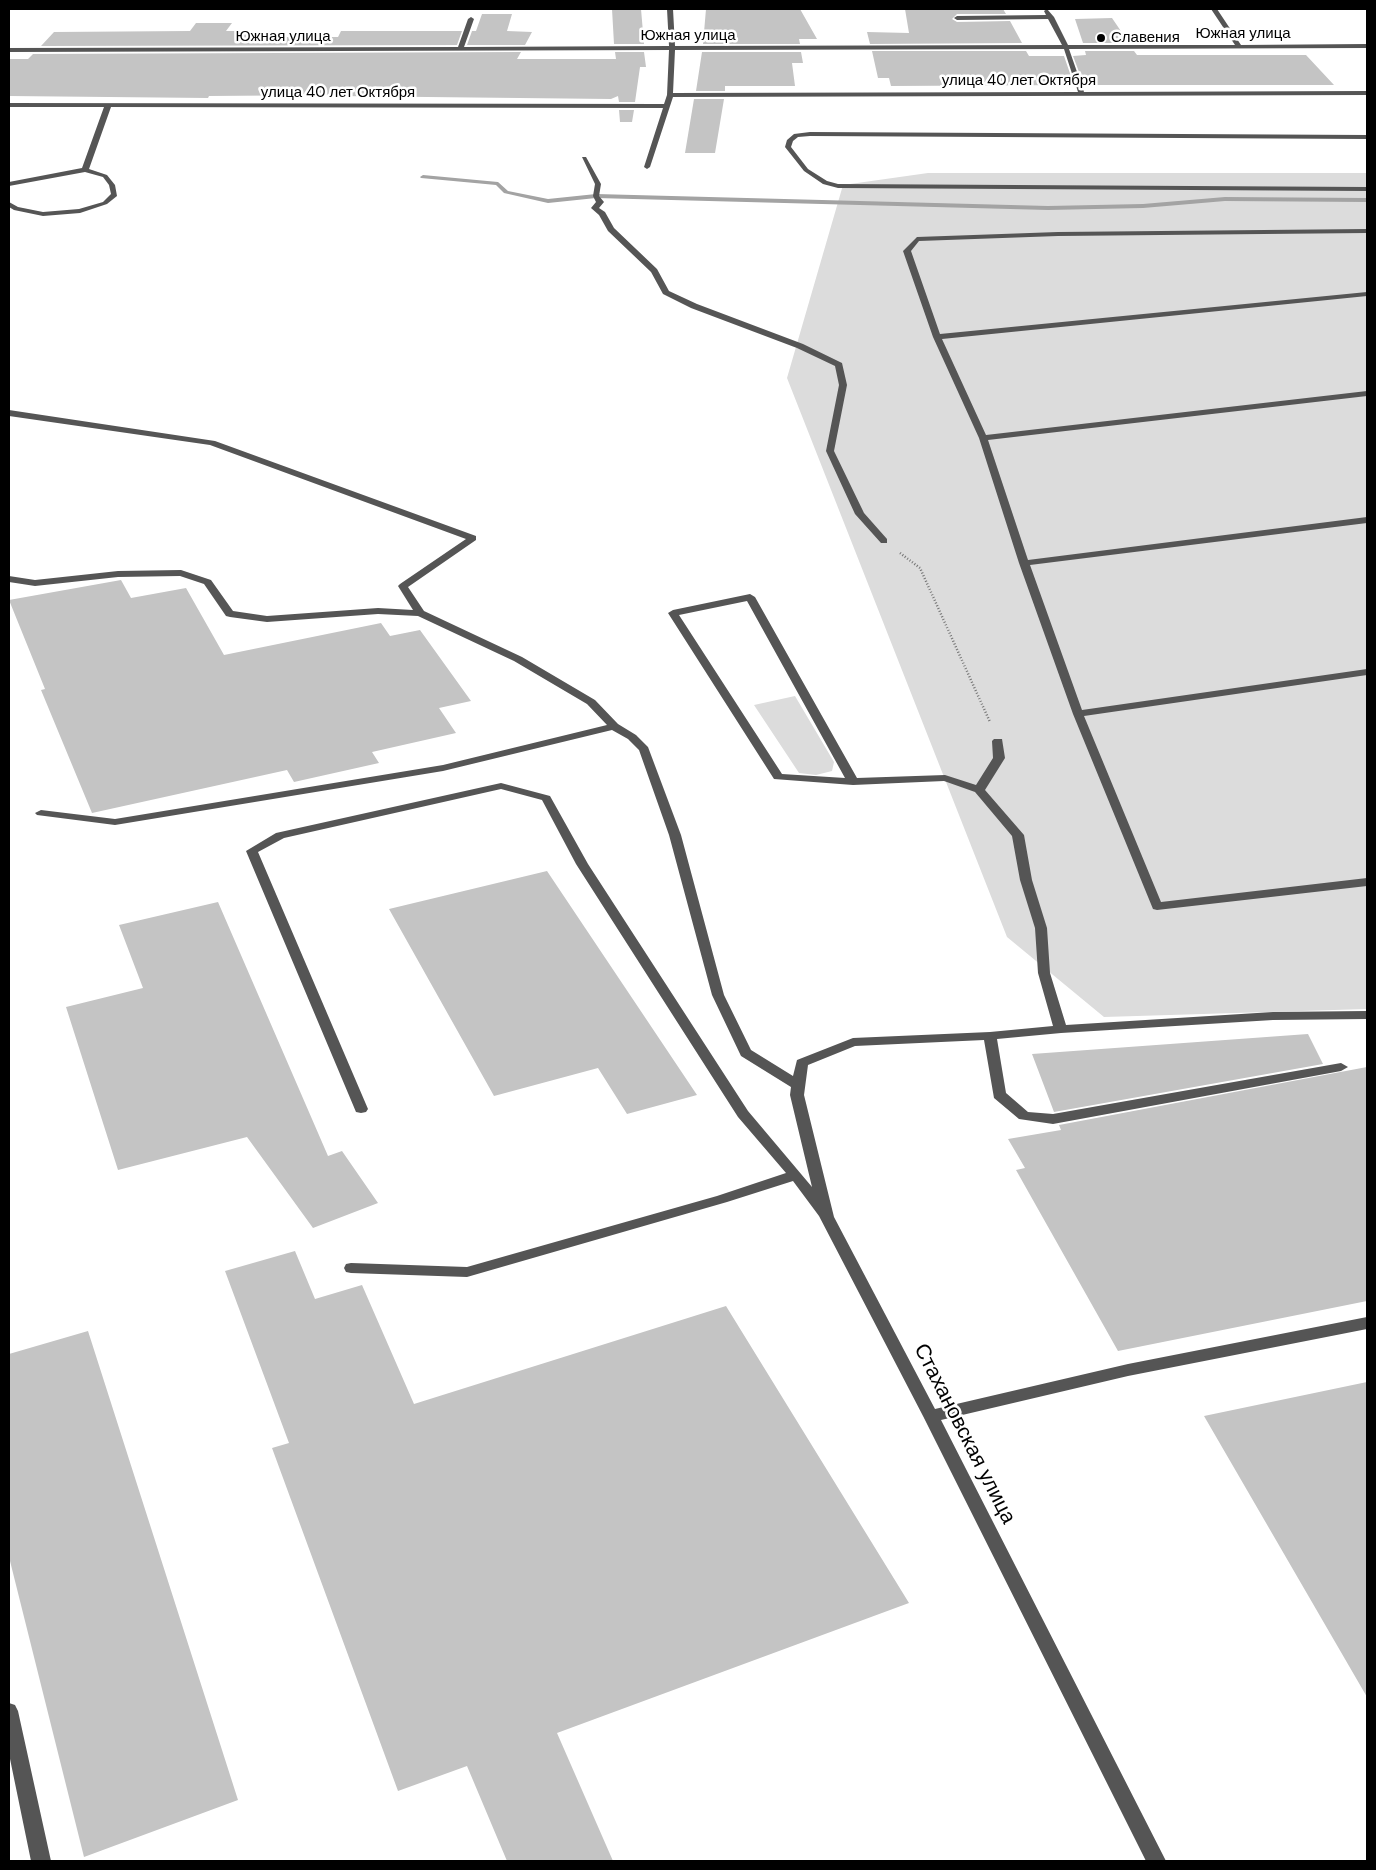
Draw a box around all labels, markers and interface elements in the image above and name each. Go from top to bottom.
street label: Южная улица [1195,25,1291,43]
street label: Южная улица [640,27,736,45]
street label: Южная улица [235,28,331,46]
place label: Славения [1111,29,1180,47]
marker: Славения [1095,32,1107,44]
street label: улица 40 лет Октября [942,72,1096,90]
street label: улица 40 лет Октября [261,84,415,102]
street label: Стахановская улица [908,1340,1020,1528]

